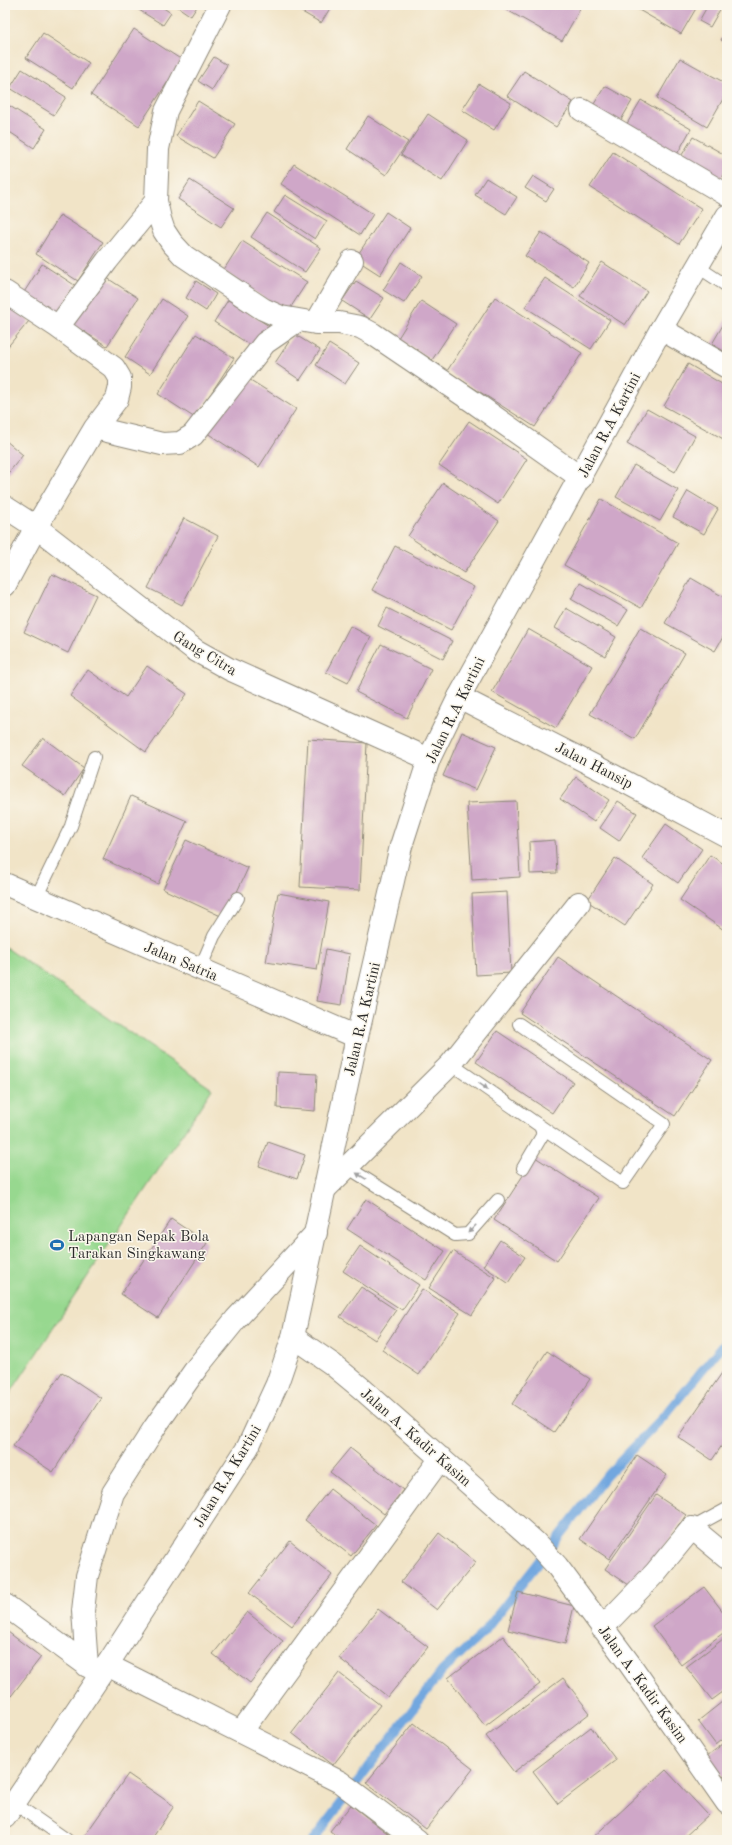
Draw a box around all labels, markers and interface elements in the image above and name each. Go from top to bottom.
street label: Jalan R.A Kartini [576,371,644,481]
street label: Gang Citra [170,629,239,679]
street label: Jalan R.A Kartini [424,655,489,766]
street label: Jalan Hansip [552,740,635,792]
street label: Jalan Satria [141,940,220,985]
street label: Jalan R.A Kartini [343,961,384,1078]
one-way arrow [478,1082,488,1090]
one-way arrow [356,1172,366,1180]
one-way arrow [467,1225,477,1234]
place label: Lapangan Sepak Bola Tarakan Singkawang [68,1230,210,1262]
sports icon: Lapangan Sepak Bola Tarakan Singkawang [49,1237,65,1253]
street label: Jalan A. Kadir Kasim [357,1386,473,1490]
street label: Jalan R.A Kartini [192,1423,265,1530]
street label: Jalan A. Kadir Kasim [594,1623,689,1747]

